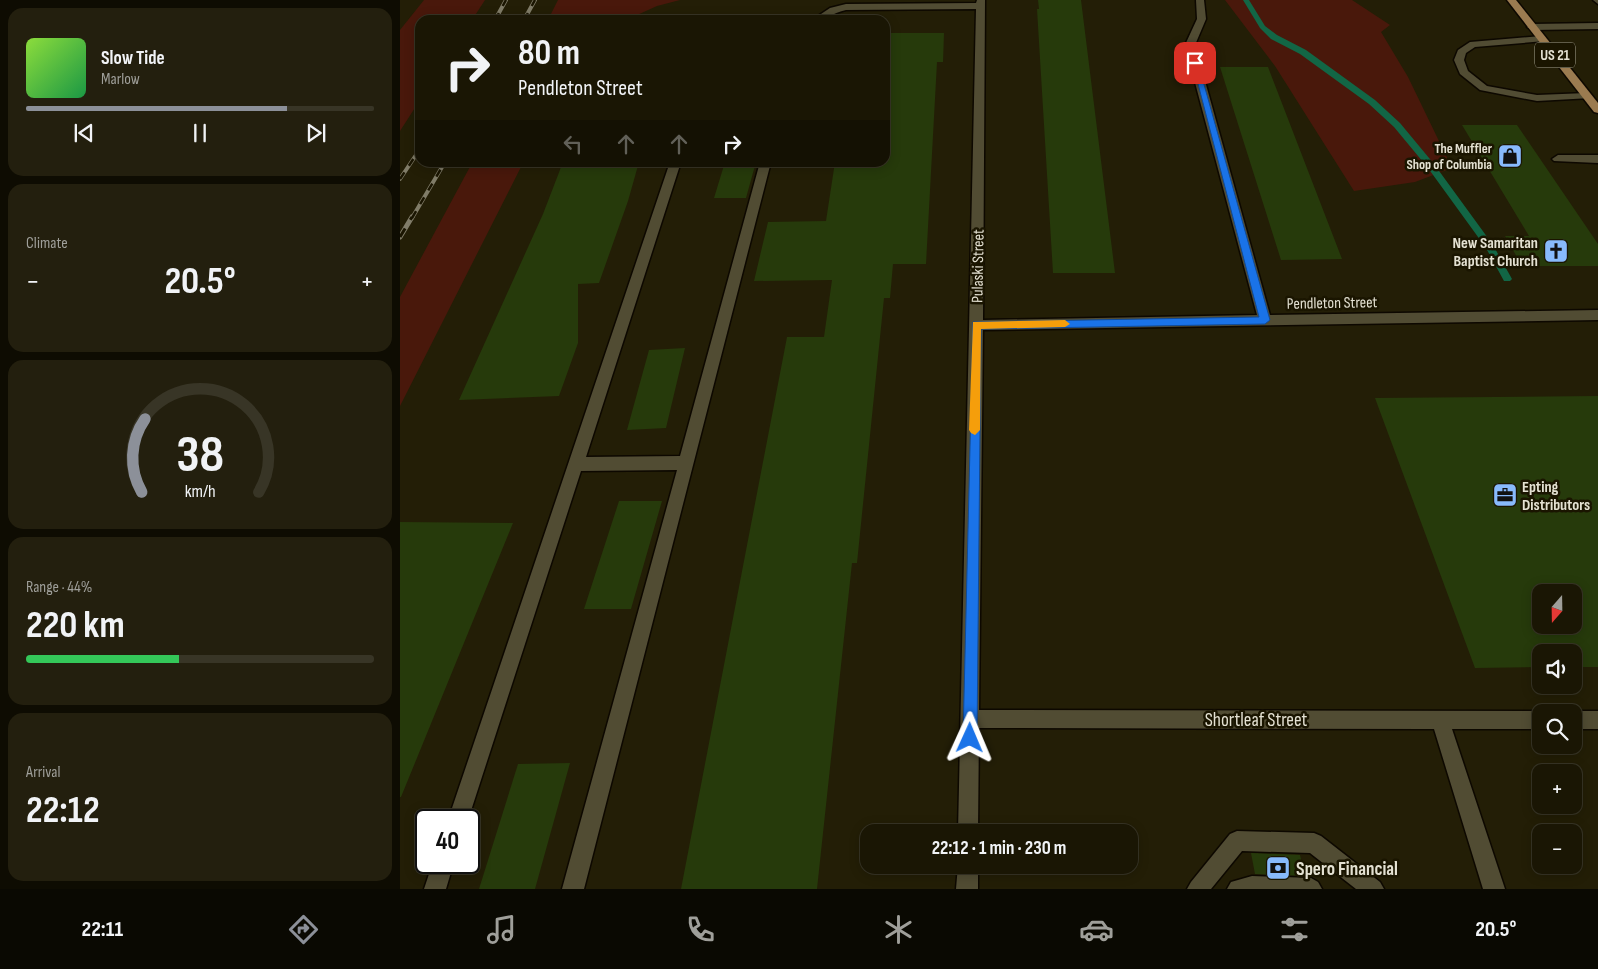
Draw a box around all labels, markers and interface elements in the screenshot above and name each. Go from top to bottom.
text: 80 m [518,32,580,75]
icon: right [435,35,500,100]
pin [1174,42,1216,84]
road number: US 21 [1535,42,1575,68]
text: Slow Tide [101,47,165,70]
icon: arrive [1181,49,1209,77]
text: Marlow [101,70,140,89]
text: Pendleton Street [518,75,643,102]
icon: previous [70,119,98,147]
icon: pause [186,119,214,147]
icon: next [302,119,330,147]
icon: left [559,130,587,158]
icon: ahead [612,130,640,158]
icon: ahead [665,130,693,158]
icon: right [718,130,746,158]
place label: The Muffler Shop of Columbia [1406,140,1493,173]
shop icon: The Muffler Shop of Columbia [1497,143,1523,169]
street label: Pulaski Street [968,229,989,303]
text: Climate [26,234,68,253]
place label: New Samaritan Baptist Church [1452,234,1538,271]
church icon: New Samaritan Baptist Church [1543,238,1569,264]
text: 20.5° [164,259,236,304]
text: − [26,265,40,298]
text: + [360,265,374,298]
street label: Pendleton Street [1287,293,1378,314]
text: 38 [176,424,224,487]
place label: Epting Distributors [1522,478,1590,515]
text: km/h [185,481,215,502]
office icon: Epting Distributors [1492,482,1518,508]
text: Range · 44% [26,578,92,597]
north arrow [1532,584,1582,634]
map controls [1532,584,1582,874]
text: 220 km [26,603,125,648]
button: sound [1532,644,1582,694]
button: search [1532,704,1582,754]
street label: Shortleaf Street [1205,709,1308,732]
position arrow [943,711,995,763]
text: Arrival [26,763,60,782]
button: + [1532,764,1582,814]
text: 22:12 [26,788,100,833]
speed limit sign: 40 [415,809,480,874]
button: − [1532,824,1582,874]
text: 22:12 · 1 min · 230 m [932,837,1066,860]
bank icon: Spero Financial [1265,855,1291,881]
place label: Spero Financial [1296,858,1398,881]
icon: directions [286,912,321,947]
icon: music [484,912,519,947]
icon: phone [683,912,718,947]
icon: climate [881,912,916,947]
icon: car [1079,912,1114,947]
icon: filters [1277,912,1312,947]
text: 22:11 [82,916,123,943]
text: 20.5° [1475,916,1516,943]

